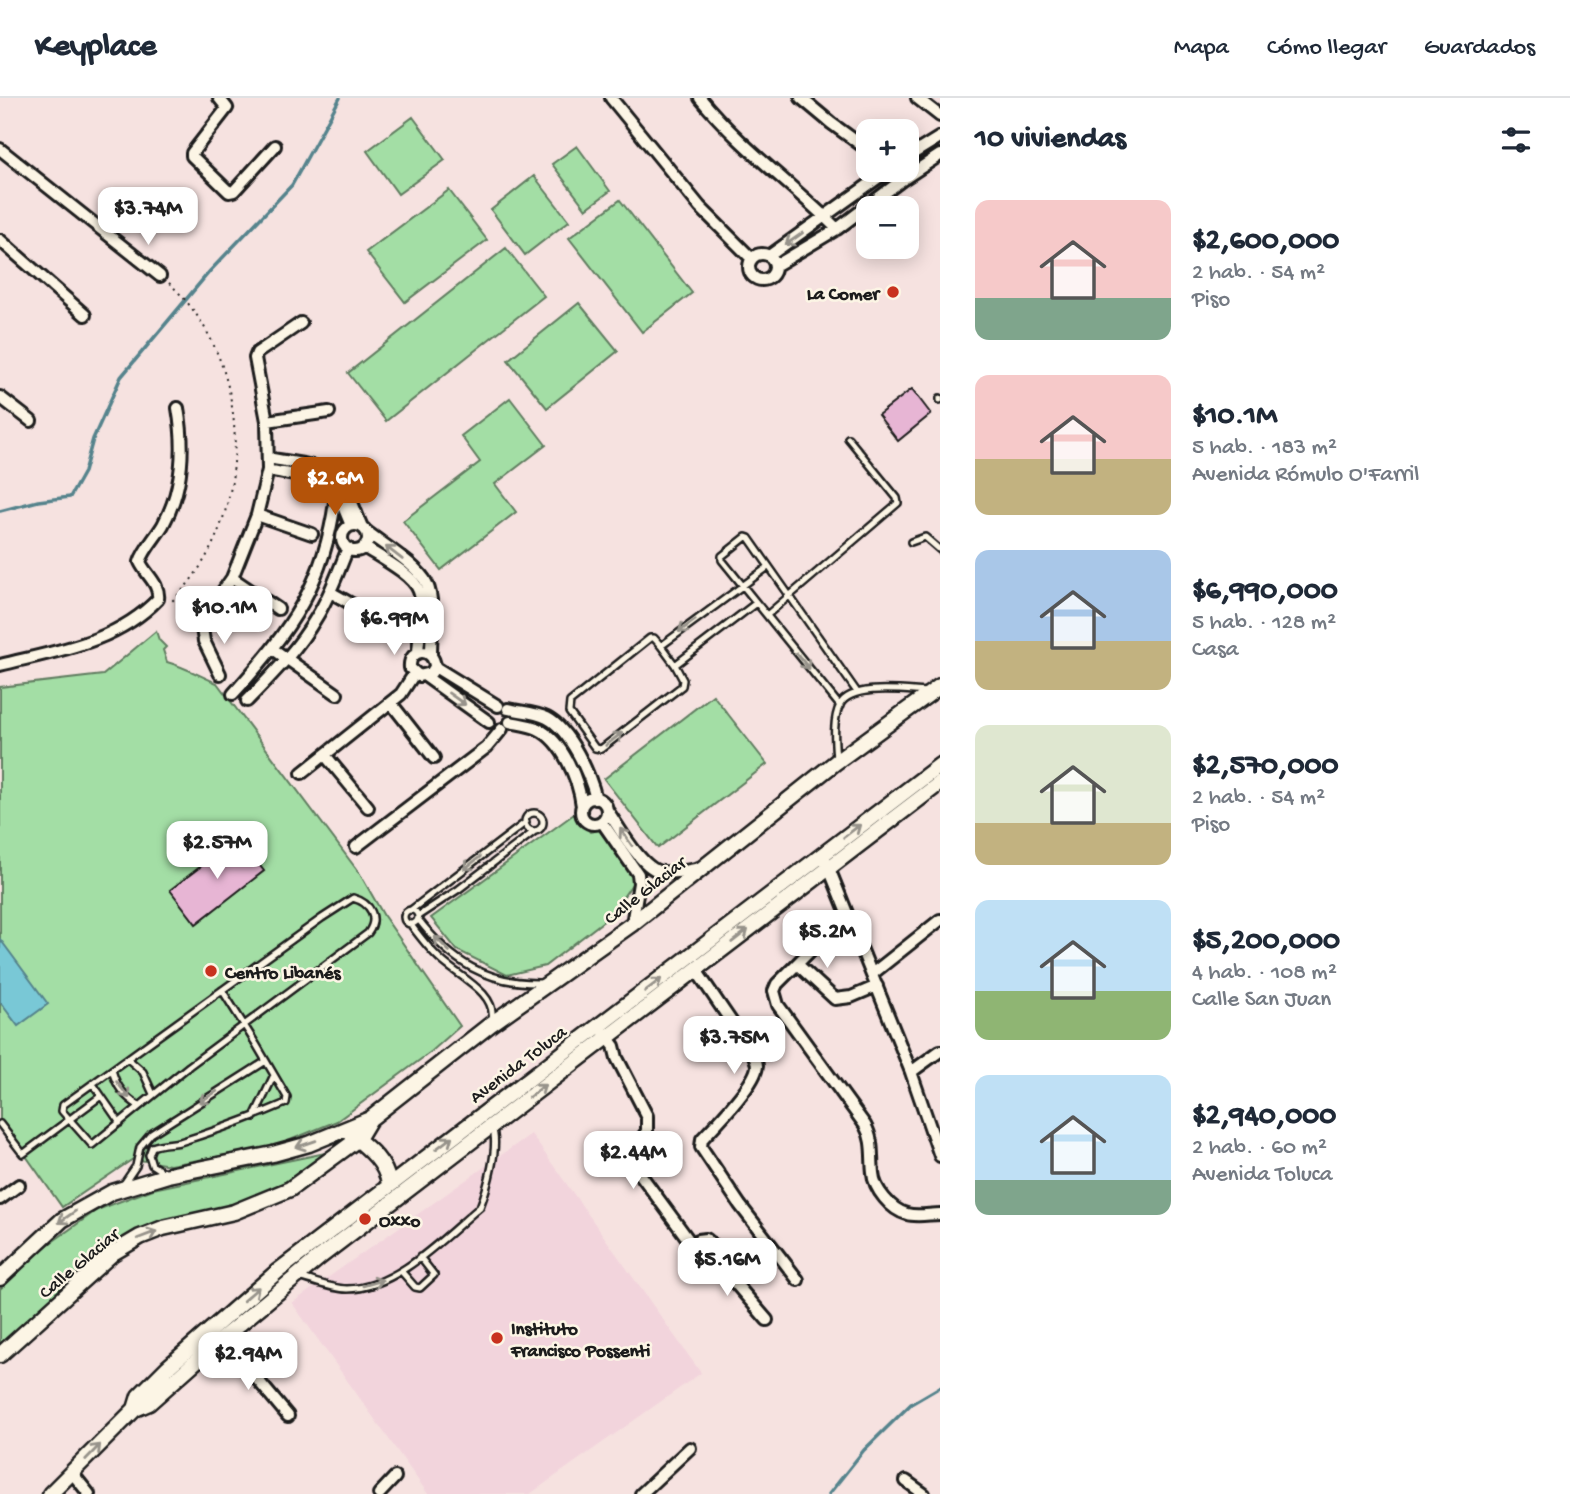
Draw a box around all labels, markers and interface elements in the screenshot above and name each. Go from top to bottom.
text: Keyplace [35,29,157,67]
text: Mapa [1174,34,1229,63]
text: Cómo llegar [1267,34,1386,63]
text: Guardados [1424,34,1535,63]
map controls [856,119,919,259]
button: + [856,119,919,182]
icon: filters [1497,121,1535,159]
text: 10 viviendas [975,123,1126,158]
pin: $3.74M [91,188,205,247]
text: $3.74M [114,196,182,223]
button: − [856,196,919,259]
text: $2,600,000 [1192,225,1339,260]
icon: home [1031,228,1115,312]
one-way arrow [785,232,804,246]
text: 2 hab. · 54 m² [1192,260,1325,287]
place label: La Comer [807,284,881,307]
marker: La Comer [885,284,901,300]
text: Piso [1192,287,1230,314]
text: $10.1M [1192,400,1277,435]
icon: home [1031,403,1115,487]
text: 5 hab. · 183 m² [1192,435,1337,462]
pin: $2.6M [286,458,384,517]
text: Avenida Rómulo O'Farril [1192,462,1419,489]
text: $2.6M [307,466,363,493]
one-way arrow [385,545,403,560]
text: $6,990,000 [1192,575,1338,610]
icon: home [1031,578,1115,662]
pin: $10.1M [167,587,281,646]
text: $10.1M [191,595,257,622]
pin: $6.99M [337,598,451,657]
text: $6.99M [360,606,428,633]
text: 5 hab. · 128 m² [1192,610,1336,637]
one-way arrow [679,619,697,634]
text: Casa [1192,637,1238,664]
one-way arrow [795,651,811,669]
one-way arrow [447,692,466,706]
one-way arrow [604,732,622,747]
text: $2,570,000 [1192,750,1339,785]
icon: home [1031,753,1115,837]
text: 2 hab. · 54 m² [1192,785,1325,812]
text: Piso [1192,812,1230,839]
pin: $2.57M [160,822,274,881]
one-way arrow [842,823,861,838]
one-way arrow [619,828,633,847]
text: $2.57M [183,830,251,857]
street label: Calle Glaciar [600,851,694,931]
one-way arrow [463,856,481,871]
pin: $5.2M [778,910,876,970]
text: $5.2M [799,919,855,946]
text: $5,200,000 [1192,925,1340,960]
icon: home [1031,928,1115,1012]
one-way arrow [730,929,749,944]
one-way arrow [433,936,450,953]
text: 4 hab. · 108 m² [1192,960,1337,987]
marker: Centro Libanés [203,963,219,979]
place label: Centro Libanés [224,963,341,986]
one-way arrow [643,978,662,993]
text: Calle San Juan [1192,987,1331,1014]
pin: $3.75M [677,1016,791,1076]
street label: Avenida Toluca [466,1021,574,1110]
text: $3.75M [699,1025,769,1052]
one-way arrow [115,1081,130,1099]
one-way arrow [527,1084,546,1099]
one-way arrow [199,1091,219,1105]
text: $2,940,000 [1192,1100,1336,1135]
icon: home [1031,1103,1115,1187]
pin: $2.44M [576,1132,690,1191]
text: 2 hab. · 60 m² [1192,1135,1327,1162]
one-way arrow [434,1136,452,1151]
one-way arrow [296,1139,318,1151]
text: $2.44M [600,1140,666,1167]
text: Avenida Toluca [1192,1162,1332,1189]
one-way arrow [58,1210,77,1224]
marker: Oxxo [357,1211,373,1227]
place label: Oxxo [379,1211,420,1234]
street label: Calle Glaciar [35,1223,127,1305]
one-way arrow [135,1227,157,1240]
pin: $5.16M [670,1238,784,1298]
text: $5.16M [694,1247,760,1274]
one-way arrow [362,1275,384,1288]
one-way arrow [242,1286,260,1302]
place label: Instituto Francisco Possenti [510,1319,650,1364]
marker: Instituto Francisco Possenti [489,1330,505,1346]
pin: $2.94M [191,1332,305,1392]
text: $2.94M [214,1341,282,1368]
one-way arrow [85,1444,102,1461]

